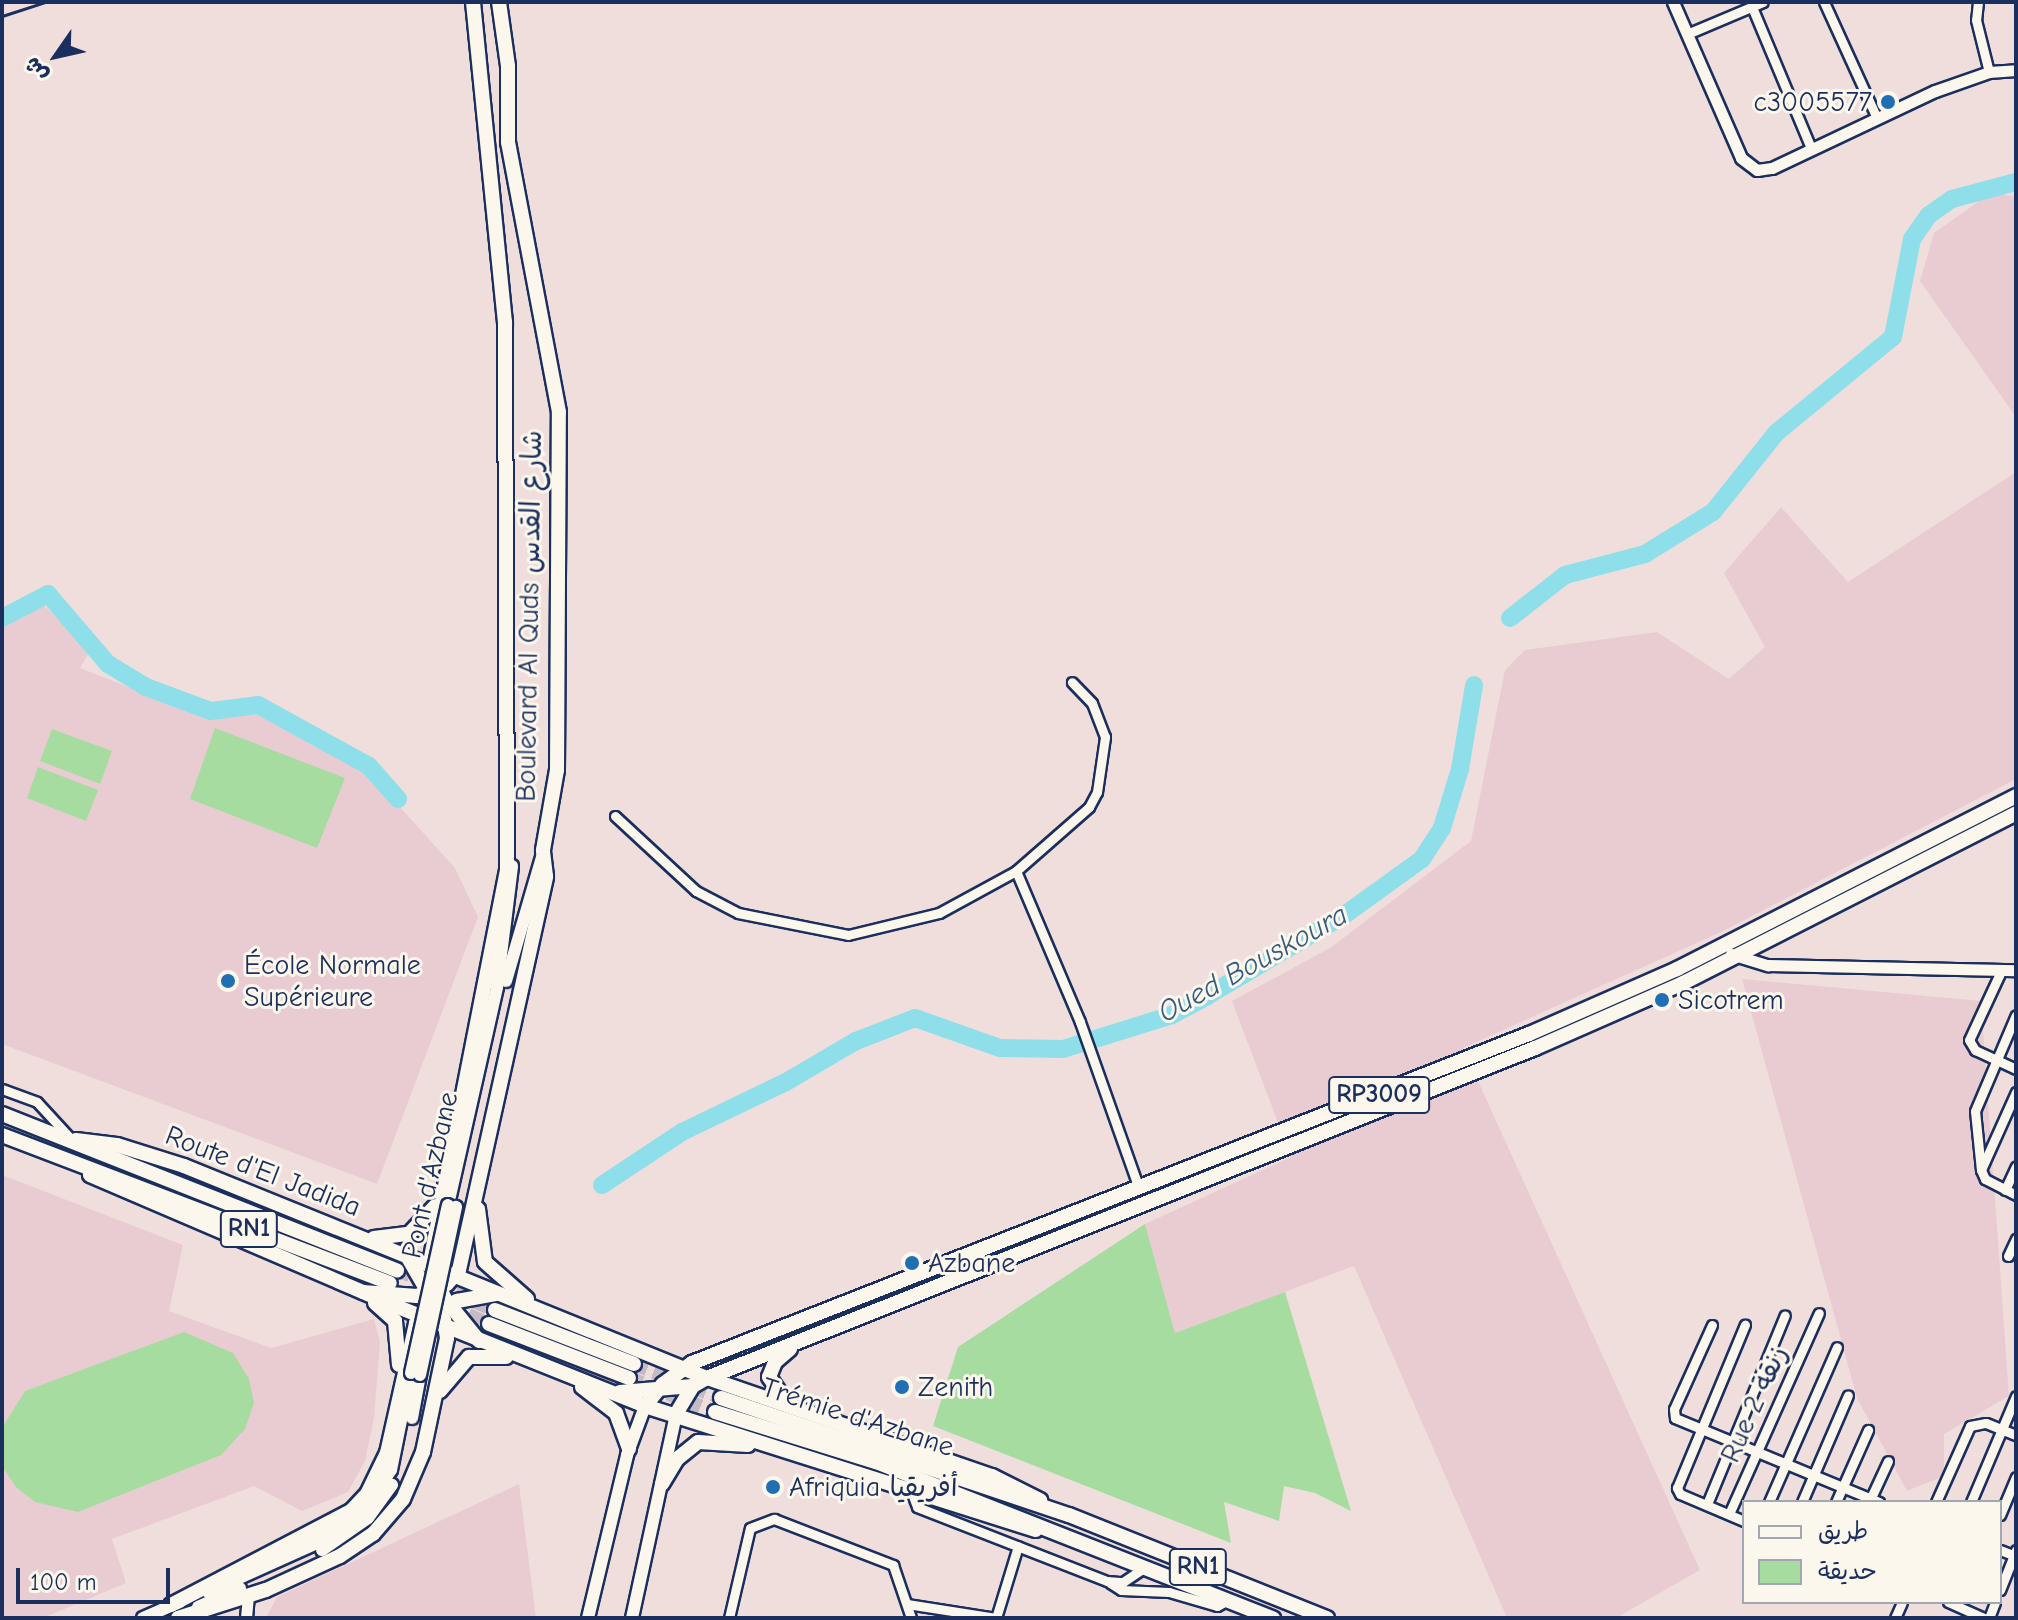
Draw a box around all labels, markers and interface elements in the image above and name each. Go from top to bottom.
north arrow [16,16,96,96]
text: ش [19,52,54,87]
place label: c3005577 [1753,85,1872,119]
marker: c3005577 [1879,93,1897,111]
street label: Boulevard Al Quds شارع القدس [509,430,549,802]
water label: Oued Bouskoura [1152,897,1354,1031]
place label: École Normale Supérieure [244,948,421,1014]
marker: École Normale Supérieure [219,972,237,990]
place label: Sicotrem [1678,983,1784,1017]
marker: Sicotrem [1653,991,1671,1009]
road number: RP3009 [1327,1073,1431,1117]
street label: Pont d'Azbane [395,1088,465,1262]
street label: Route d'El Jadida [161,1118,365,1224]
road number: RN1 [219,1207,279,1251]
place label: Azbane [928,1246,1015,1280]
marker: Azbane [903,1254,921,1272]
street label: Rue 2 زنقة [1713,1340,1795,1468]
street label: Trémie d'Azbane [758,1370,958,1464]
place label: Zenith [918,1370,993,1404]
marker: Zenith [893,1378,911,1396]
place label: Afriquia أفريقيا [789,1470,958,1504]
marker: Afriquia أفريقيا [764,1478,782,1496]
legend [1742,1500,2002,1604]
text: طريق [1818,1517,1868,1545]
road number: RN1 [1168,1545,1228,1589]
scale bar [20,1552,174,1602]
text: حديقة [1818,1557,1877,1585]
text: 100 m [30,1568,97,1596]

